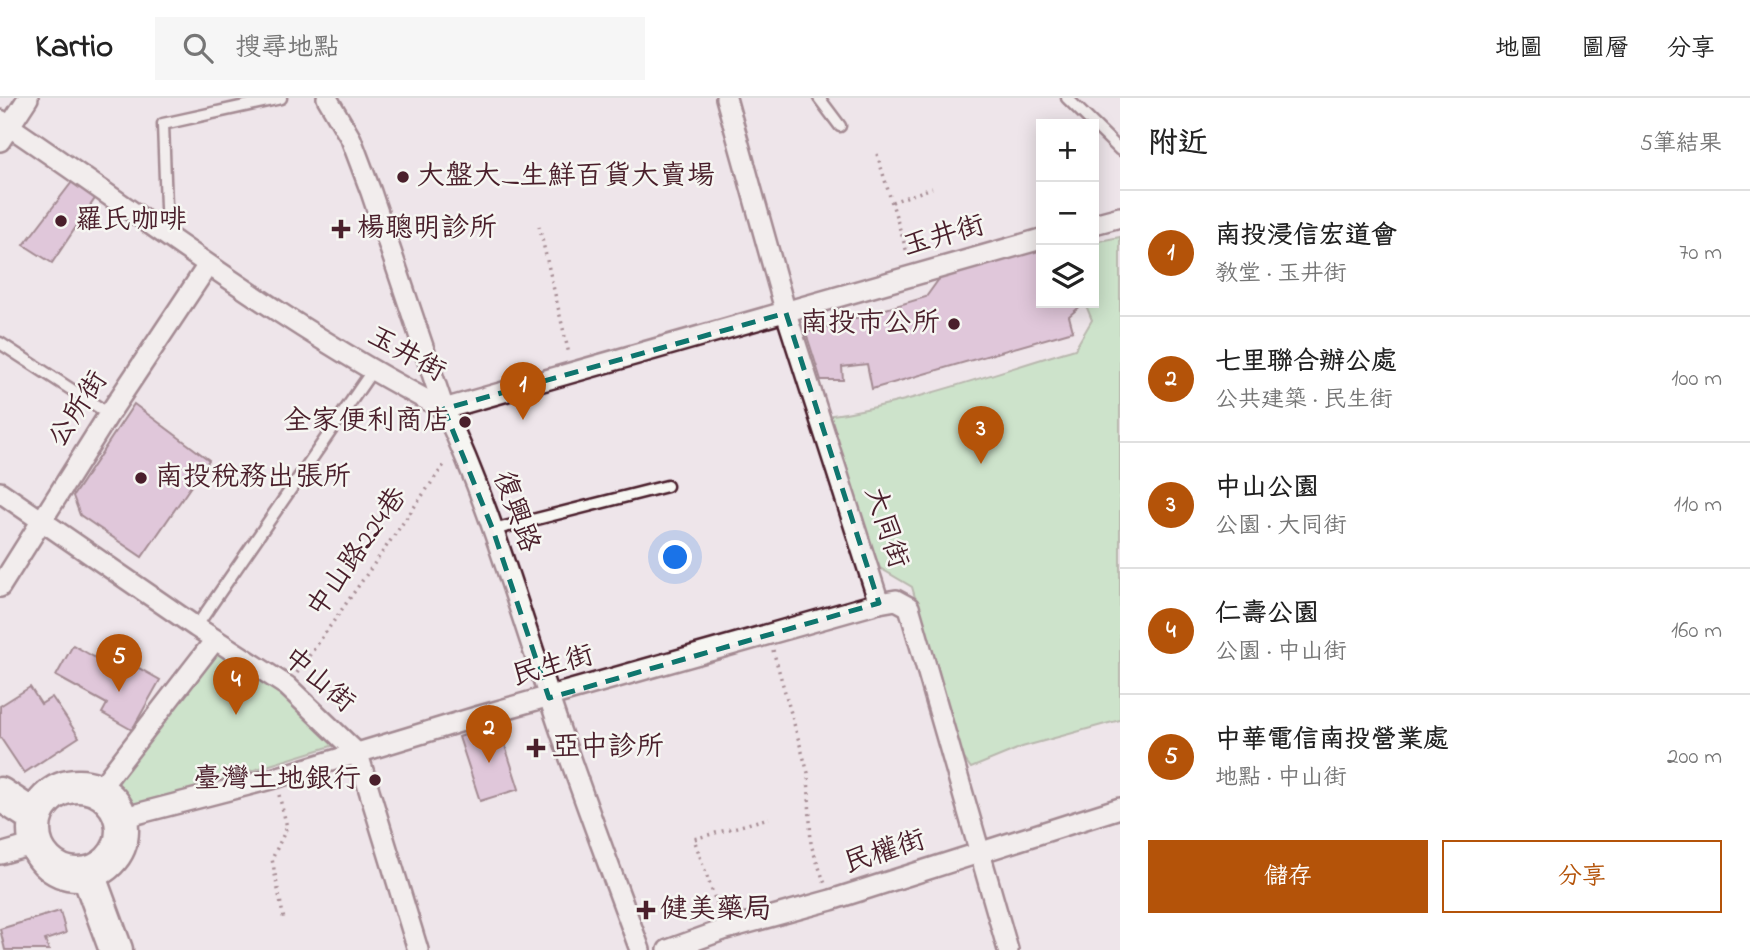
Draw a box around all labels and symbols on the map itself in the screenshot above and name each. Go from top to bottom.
place label: 大盤大_生鮮百貨大賣場 [417,157,715,198]
marker: 大盤大_生鮮百貨大賣場 [395,169,411,185]
place label: 羅氏咖啡 [75,201,187,242]
street label: 玉井街 [898,206,990,268]
place label: 楊聰明診所 [357,209,497,250]
marker: 羅氏咖啡 [53,213,69,229]
marker: 楊聰明診所 [331,219,351,239]
place label: 南投市公所 [800,304,940,345]
marker: 南投市公所 [946,316,962,332]
street label: 玉井街 [359,317,453,393]
pin: 1 [500,362,546,420]
street label: 公所街 [39,364,119,456]
place label: 全家便利商店 [283,402,451,443]
pin: 3 [958,406,1004,464]
marker: 全家便利商店 [457,414,473,430]
place label: 南投稅務出張所 [155,458,351,499]
street label: 復興路 [481,466,549,558]
marker: 南投稅務出張所 [133,470,149,486]
street label: 中山路224巷 [298,478,419,627]
street label: 大同街 [853,482,917,574]
your location [658,540,692,574]
pin: 5 [96,634,142,692]
street label: 民生街 [507,636,599,698]
street label: 中山街 [273,638,363,724]
pin: 4 [213,657,259,715]
pin: 2 [466,705,512,763]
place label: 亞中診所 [552,728,664,769]
marker: 亞中診所 [526,738,546,758]
place label: 臺灣土地銀行 [193,760,361,801]
marker: 臺灣土地銀行 [367,772,383,788]
street label: 民權街 [839,821,931,885]
place label: 健美藥局 [660,890,772,931]
marker: 健美藥局 [638,902,654,918]

